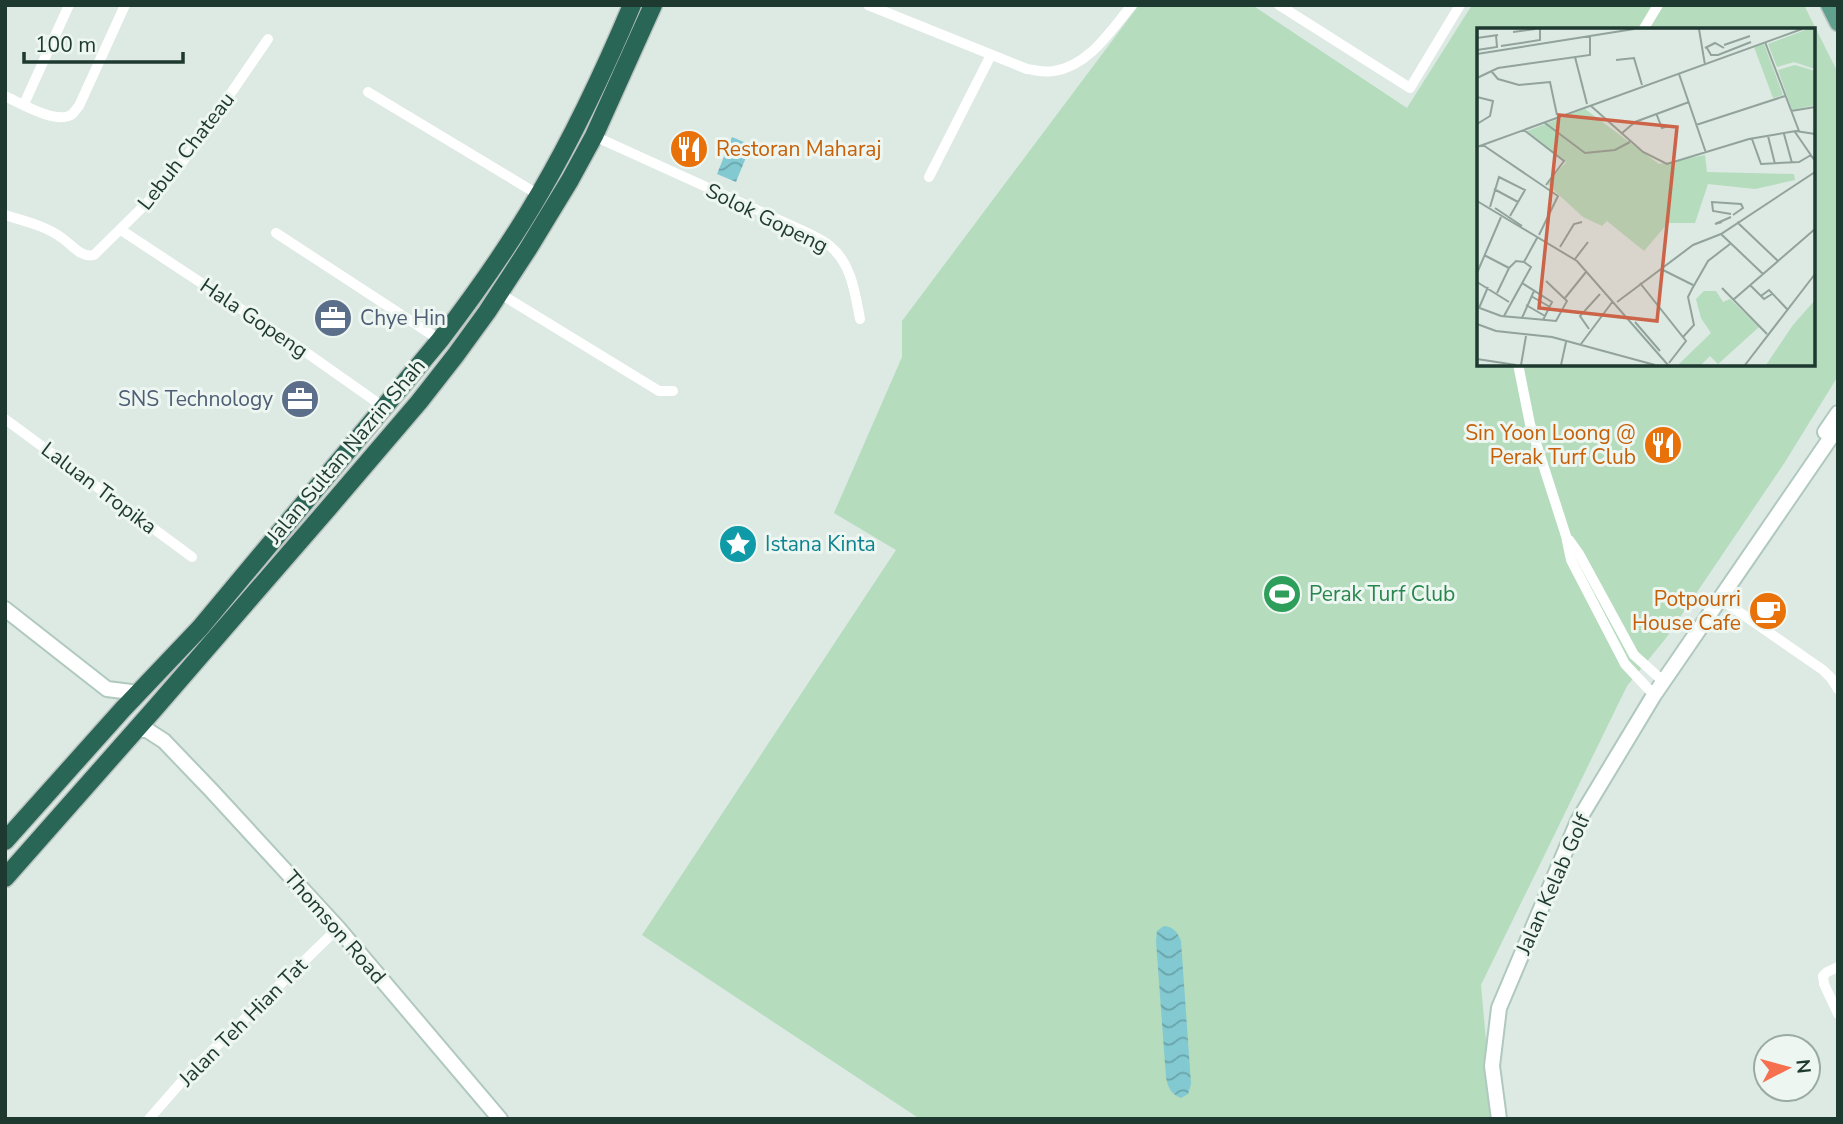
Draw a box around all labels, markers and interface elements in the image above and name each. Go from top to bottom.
scale bar [24,21,184,65]
inset map [1477,28,1815,366]
text: 100 m [35,31,96,59]
street label: Lebuh Chateau [131,86,241,216]
restaurant icon: Restoran Maharaj [668,128,710,170]
place label: Restoran Maharaj [716,135,881,163]
street label: Solok Gopeng [701,176,833,260]
street label: Hala Gopeng [195,272,313,364]
office icon: Chye Hin [312,297,354,339]
place label: Chye Hin [360,304,446,332]
street label: Jalan Sultan Nazrin Shah [260,353,432,550]
office icon: SNS Technology [279,378,321,420]
place label: SNS Technology [118,385,273,413]
place label: Sin Yoon Loong @ Perak Turf Club [1465,419,1636,471]
restaurant icon: Sin Yoon Loong @ Perak Turf Club [1642,424,1684,466]
street label: Laluan Tropika [36,435,162,541]
place icon: Istana Kinta [717,523,759,565]
place label: Istana Kinta [765,530,876,558]
sports icon: Perak Turf Club [1261,573,1303,615]
place label: Perak Turf Club [1309,580,1455,608]
place label: Potpourri House Cafe [1632,585,1741,637]
cafe icon: Potpourri House Cafe [1747,590,1789,632]
street label: Jalan Kelab Golf [1509,808,1597,960]
street label: Thomson Road [278,864,392,990]
street label: Jalan Teh Hian Tat [172,951,314,1093]
north arrow [1752,1033,1822,1103]
text: N [1789,1058,1817,1075]

